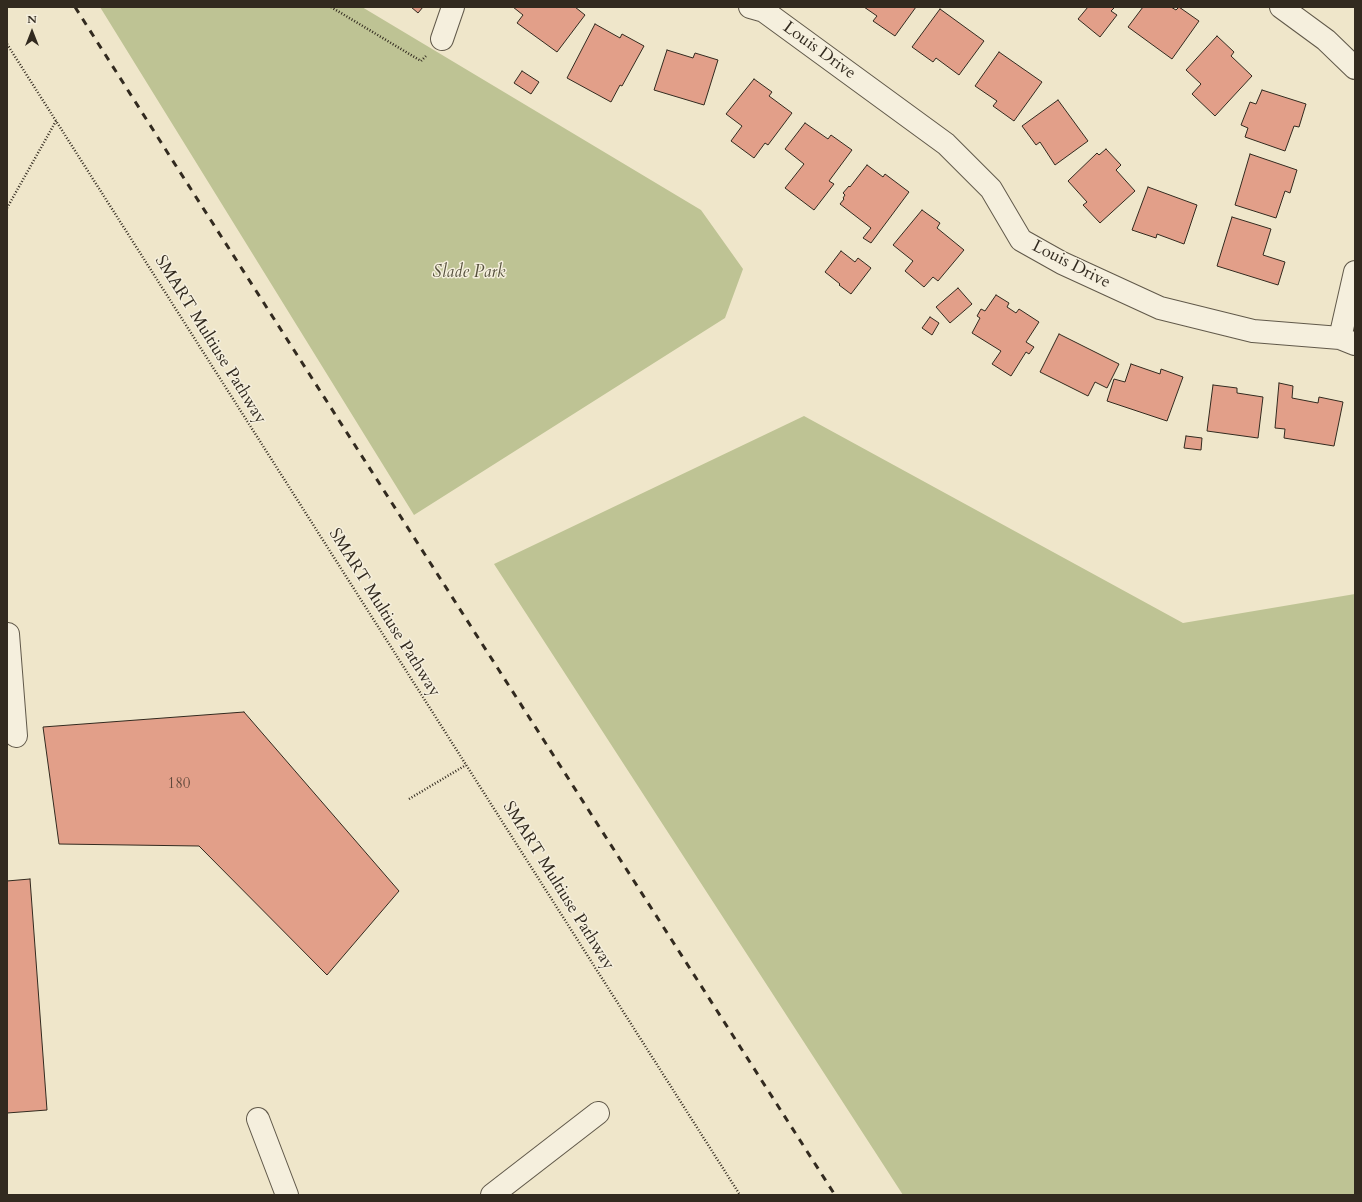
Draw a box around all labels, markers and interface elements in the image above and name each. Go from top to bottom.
north arrow [12,12,52,52]
text: N [27,12,37,27]
street label: Louis Drive [779,18,859,84]
street label: Louis Drive [1029,237,1113,293]
street label: SMART Multiuse Pathway [150,252,270,428]
park label: Slade Park [433,263,505,283]
street label: SMART Multiuse Pathway [324,525,444,701]
house number: 180 [167,776,191,794]
street label: SMART Multiuse Pathway [498,798,618,974]

